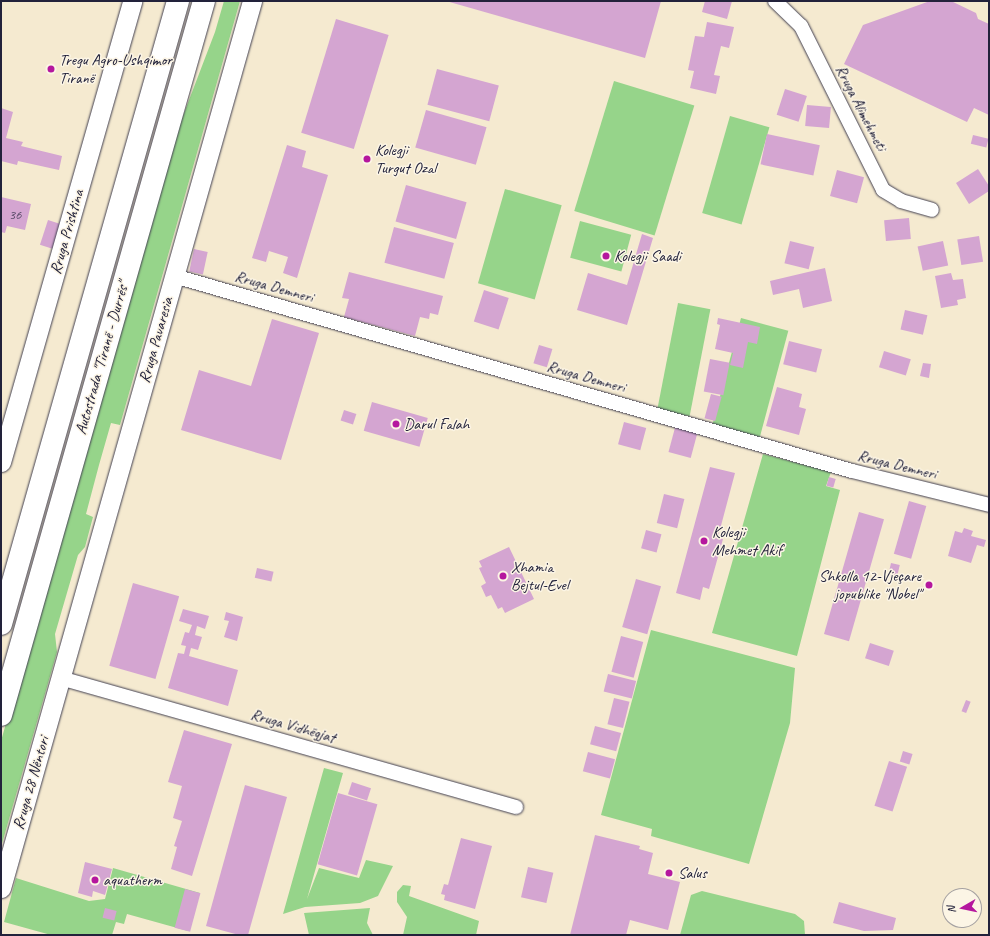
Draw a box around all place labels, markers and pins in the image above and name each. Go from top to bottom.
place label: Tregu Agro-Ushqimor Tiranë [59,50,172,88]
marker: Tregu Agro-Ushqimor Tiranë [46,64,56,74]
place label: Kolegji Turgut Ozal [375,140,436,178]
marker: Kolegji Turgut Ozal [362,154,372,164]
place label: Kolegji Saadi [614,246,681,266]
marker: Kolegji Saadi [601,251,611,261]
place label: Darul Falah [404,414,469,434]
marker: Darul Falah [391,419,401,429]
place label: Kolegji Mehmet Akif [712,522,782,560]
marker: Kolegji Mehmet Akif [699,536,709,546]
place label: Xhamia Bejtul-Evel [511,557,568,595]
place label: Shkolla 12-Vjeçare jopublike "Nobel" [819,566,921,604]
marker: Xhamia Bejtul-Evel [498,571,508,581]
marker: Shkolla 12-Vjeçare jopublike "Nobel" [924,580,934,590]
place label: Salus [678,863,707,883]
marker: Salus [663,867,675,879]
place label: aquatherm [103,870,162,890]
marker: aquatherm [90,875,100,885]

